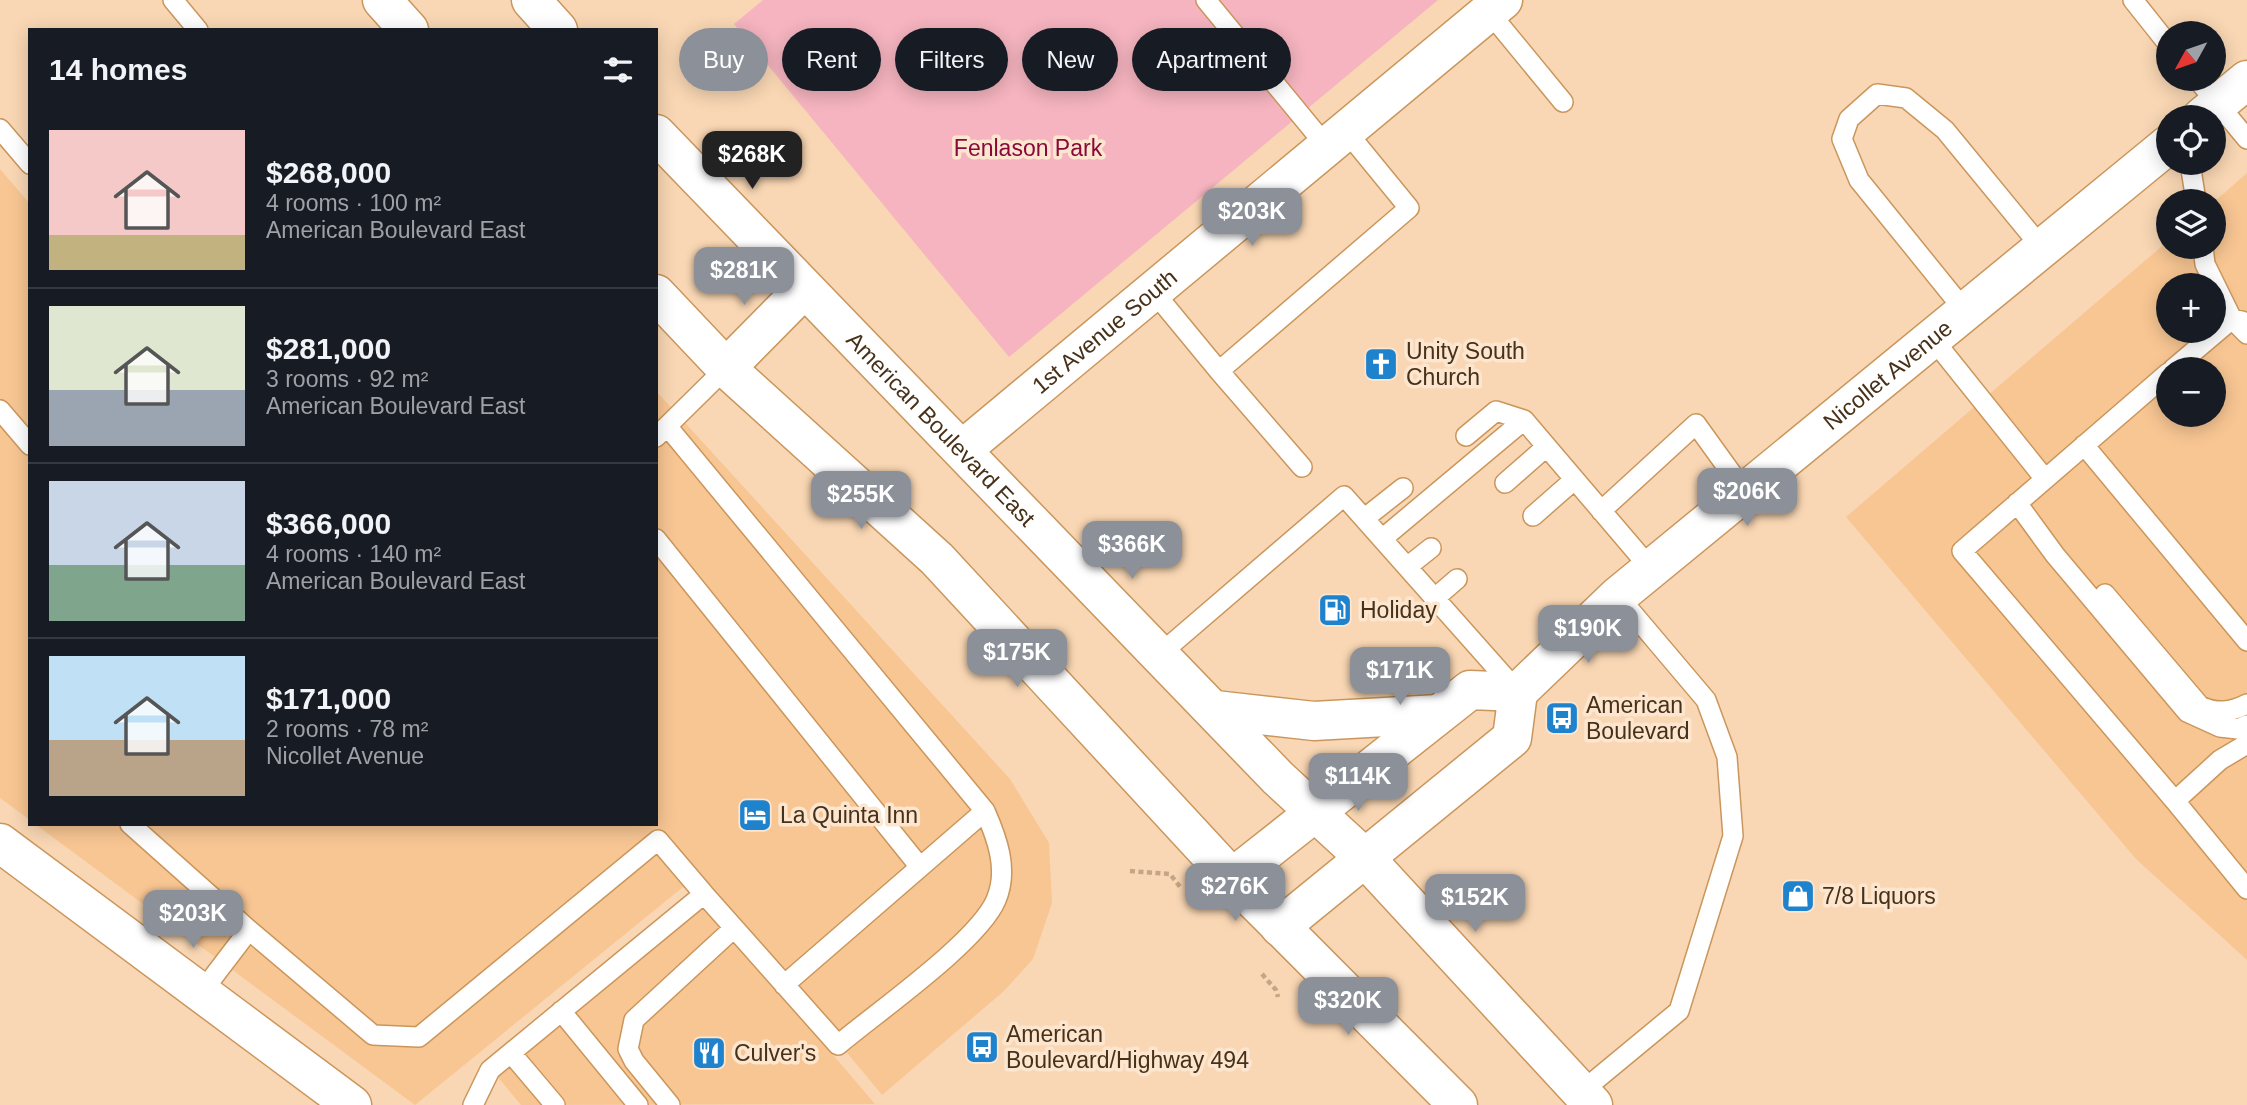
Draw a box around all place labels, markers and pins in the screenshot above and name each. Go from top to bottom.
pin: $268K [703,132,801,191]
pin: $203K [1203,188,1301,248]
pin: $281K [695,247,793,307]
place label: Unity South Church [1406,338,1525,390]
church icon: Unity South Church [1362,345,1400,383]
pin: $206K [1698,468,1796,528]
pin: $255K [812,472,910,531]
pin: $366K [1083,522,1181,581]
fuel station icon: Holiday [1316,591,1354,629]
place label: Holiday [1360,597,1437,623]
pin: $190K [1539,606,1637,665]
pin: $175K [968,630,1066,689]
pin: $171K [1351,648,1449,707]
place label: American Boulevard [1586,692,1690,744]
bus stop icon: American Boulevard [1543,699,1581,737]
pin: $114K [1309,754,1407,813]
hotel icon: La Quinta Inn [736,796,774,834]
place label: La Quinta Inn [780,802,918,828]
pin: $276K [1186,864,1284,923]
pin: $152K [1426,874,1524,934]
shop icon: 7/8 Liquors [1779,877,1817,915]
place label: 7/8 Liquors [1822,883,1936,909]
pin: $203K [144,890,242,950]
pin: $320K [1299,978,1397,1037]
place label: American Boulevard/Highway 494 [1006,1021,1249,1073]
bus stop icon: American Boulevard/Highway 494 [963,1028,1001,1066]
restaurant icon: Culver's [690,1034,728,1072]
place label: Culver's [734,1040,816,1066]

